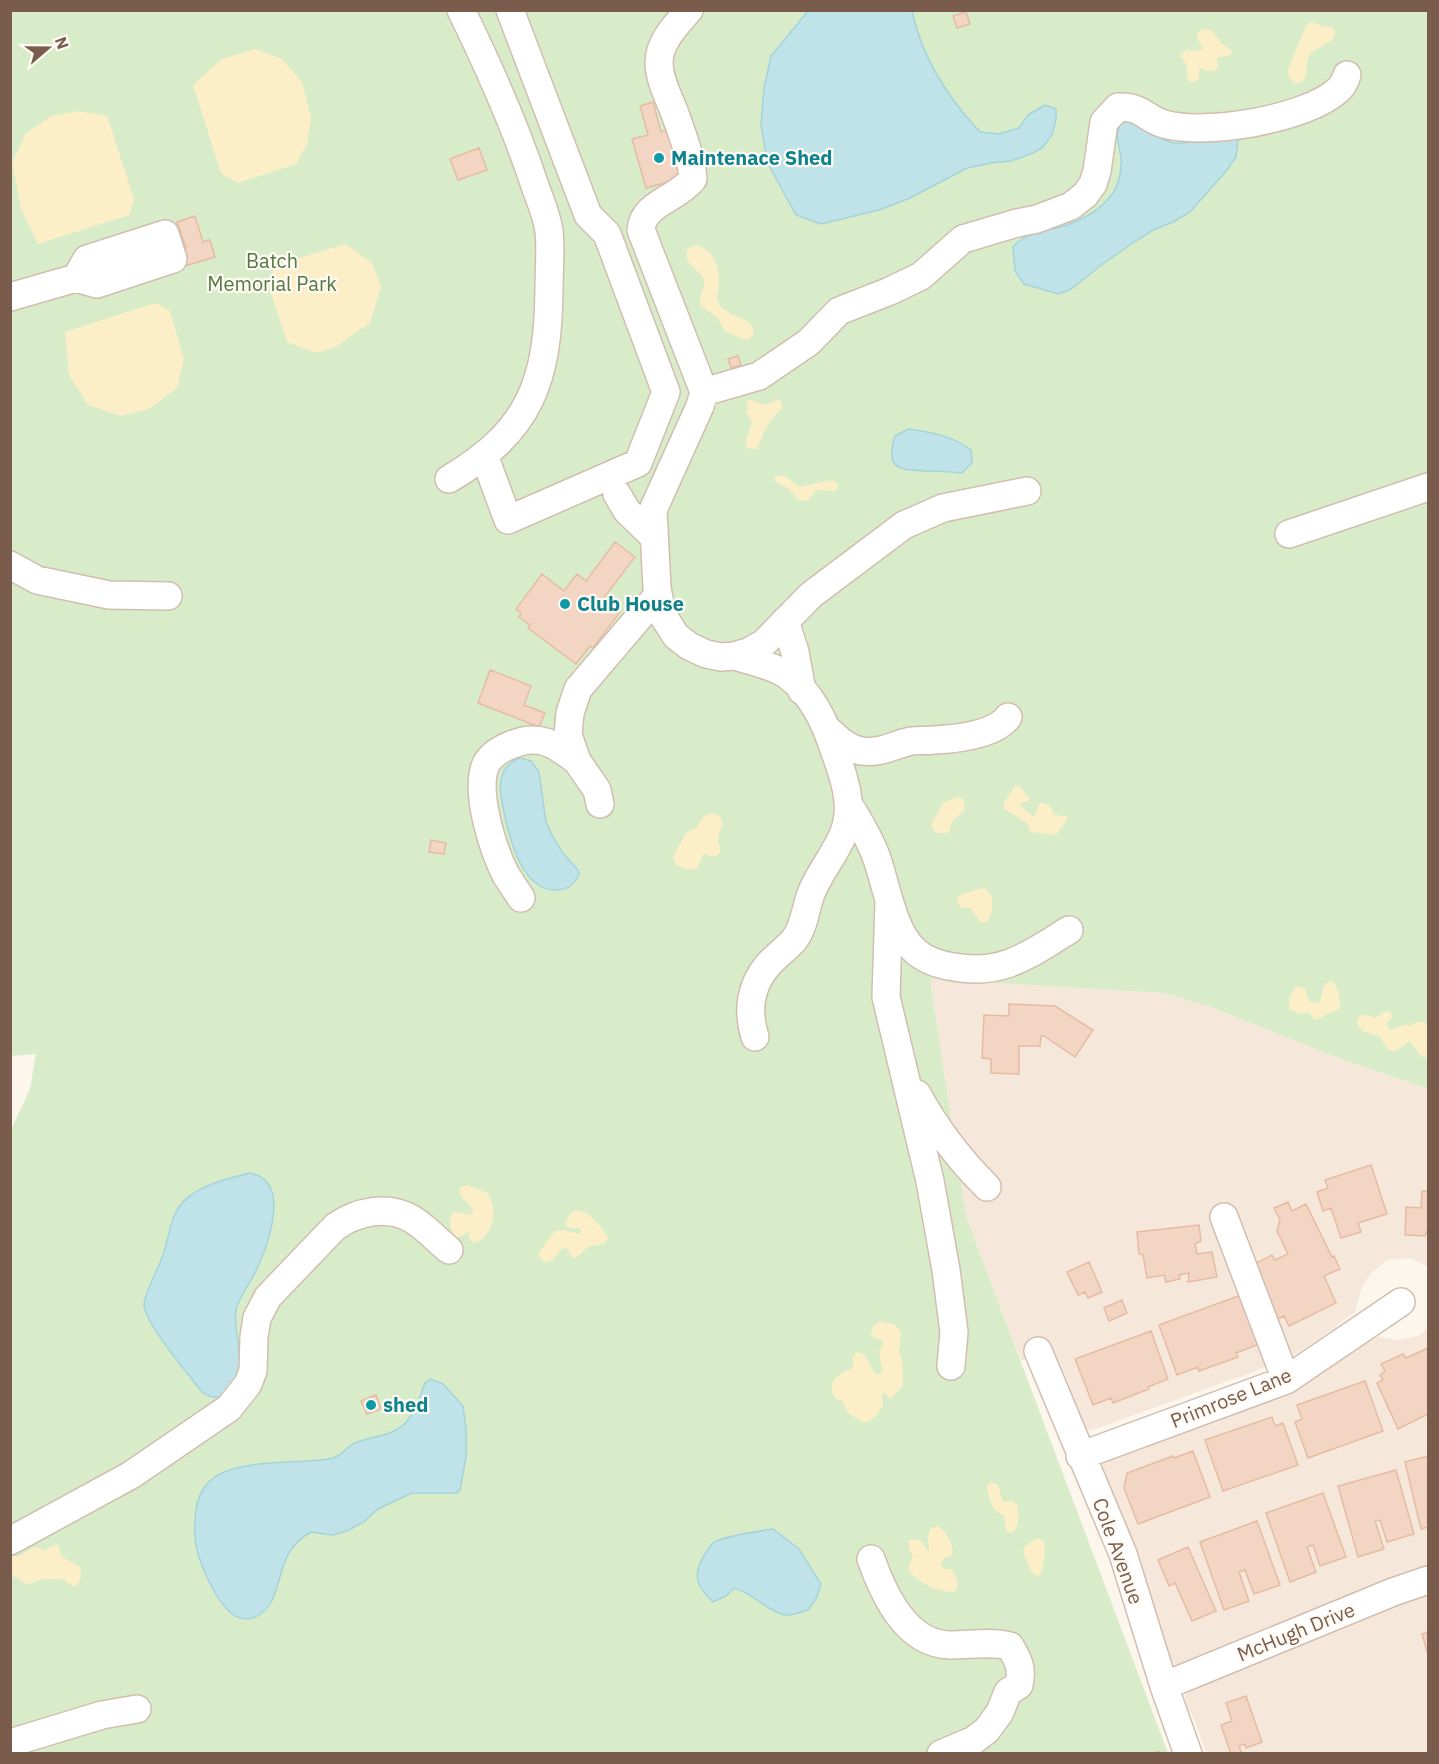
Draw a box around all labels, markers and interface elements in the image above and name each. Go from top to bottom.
north arrow [18,18,78,78]
text: N [51,34,73,52]
place label: Maintenace Shed [671,144,833,171]
marker: Maintenace Shed [652,151,666,165]
park label: Batch Memorial Park [207,247,337,297]
place label: Club House [577,590,684,617]
marker: Club House [558,597,572,611]
street label: Primrose Lane [1166,1361,1296,1434]
place label: shed [383,1391,428,1418]
marker: shed [364,1398,378,1412]
street label: Cole Avenue [1087,1494,1150,1608]
street label: McHugh Drive [1233,1596,1359,1667]

